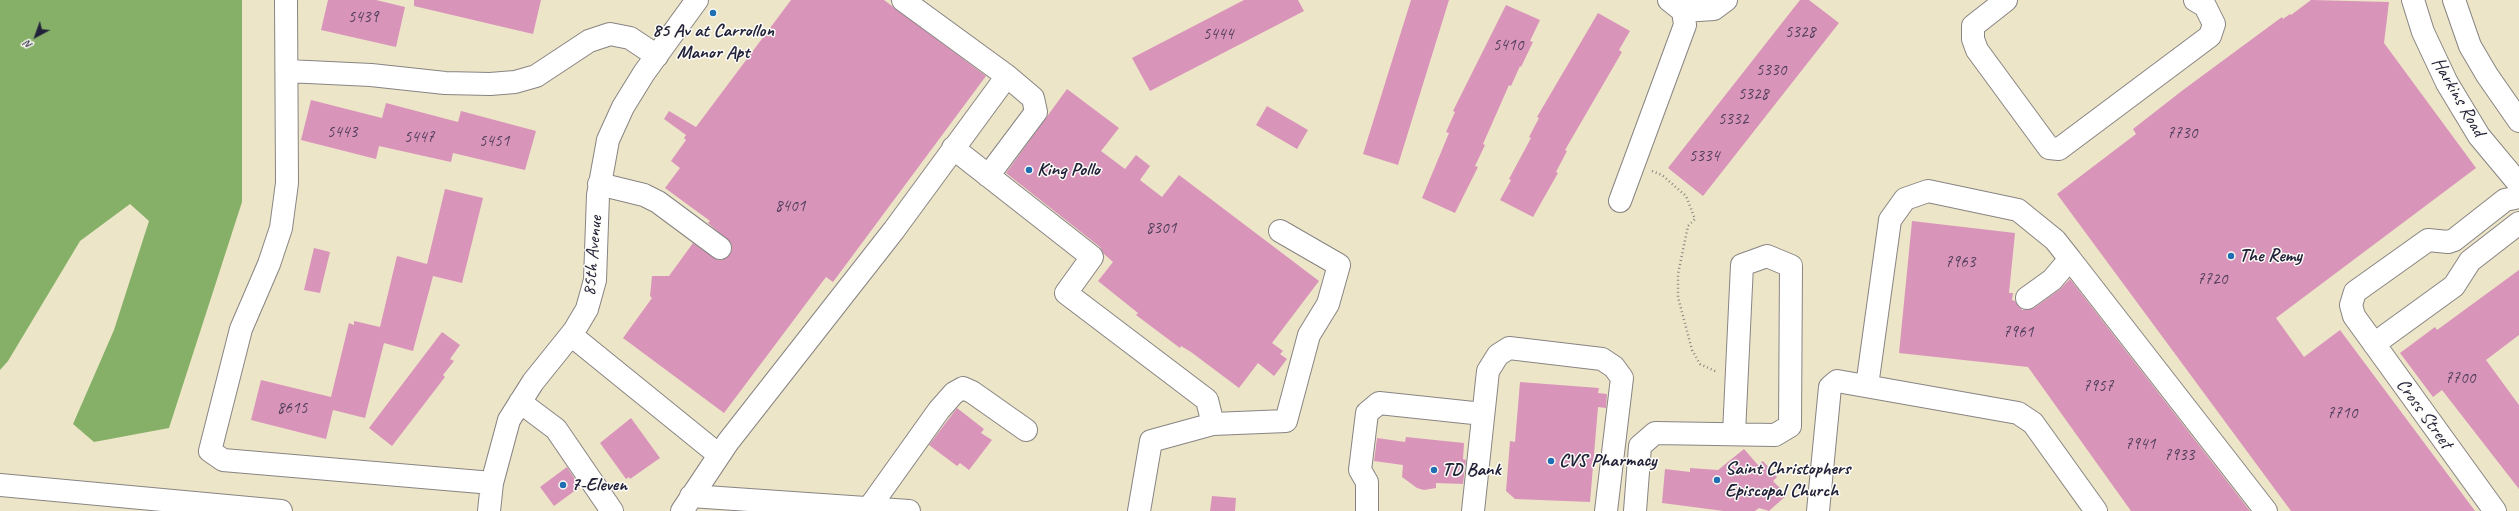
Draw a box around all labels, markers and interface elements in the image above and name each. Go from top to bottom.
house number: 5439 [348,8,378,28]
marker: 85 Av at Carrollon Manor Apt [708,8,718,18]
north arrow [16,16,56,56]
place label: 85 Av at Carrollon Manor Apt [652,20,774,64]
house number: 5328 [1785,23,1815,43]
house number: 5444 [1203,25,1233,45]
house number: 5410 [1493,36,1523,56]
text: N [21,38,35,53]
street label: Harkins Road [2426,53,2490,141]
house number: 5330 [1756,61,1786,81]
house number: 5328 [1738,85,1768,105]
house number: 5332 [1718,110,1748,130]
house number: 5443 [327,123,357,143]
house number: 7730 [2167,124,2197,144]
house number: 5447 [404,128,434,148]
house number: 5451 [479,132,509,152]
house number: 5334 [1689,147,1719,167]
place label: King Pollo [1037,159,1100,181]
marker: King Pollo [1024,165,1034,175]
house number: 8401 [775,197,805,217]
street label: 85th Avenue [578,215,608,297]
house number: 8301 [1146,219,1176,239]
place label: The Remy [2239,245,2302,267]
marker: The Remy [2226,251,2236,261]
house number: 7963 [1945,253,1975,273]
house number: 7720 [2197,270,2227,290]
house number: 7961 [2003,323,2033,343]
house number: 7700 [2445,369,2475,389]
street label: Cross Street [2391,374,2457,454]
house number: 7957 [2083,377,2113,397]
house number: 8615 [277,399,307,419]
house number: 7710 [2327,404,2357,424]
house number: 7941 [2125,435,2155,455]
house number: 7933 [2164,446,2194,466]
place label: CVS Pharmacy [1559,450,1657,472]
marker: CVS Pharmacy [1546,456,1556,466]
place label: Saint Christophers Episcopal Church [1725,458,1850,502]
place label: TD Bank [1442,459,1501,481]
marker: TD Bank [1429,465,1439,475]
place label: 7-Eleven [571,474,627,496]
marker: Saint Christophers Episcopal Church [1712,475,1722,485]
marker: 7-Eleven [558,480,568,490]

